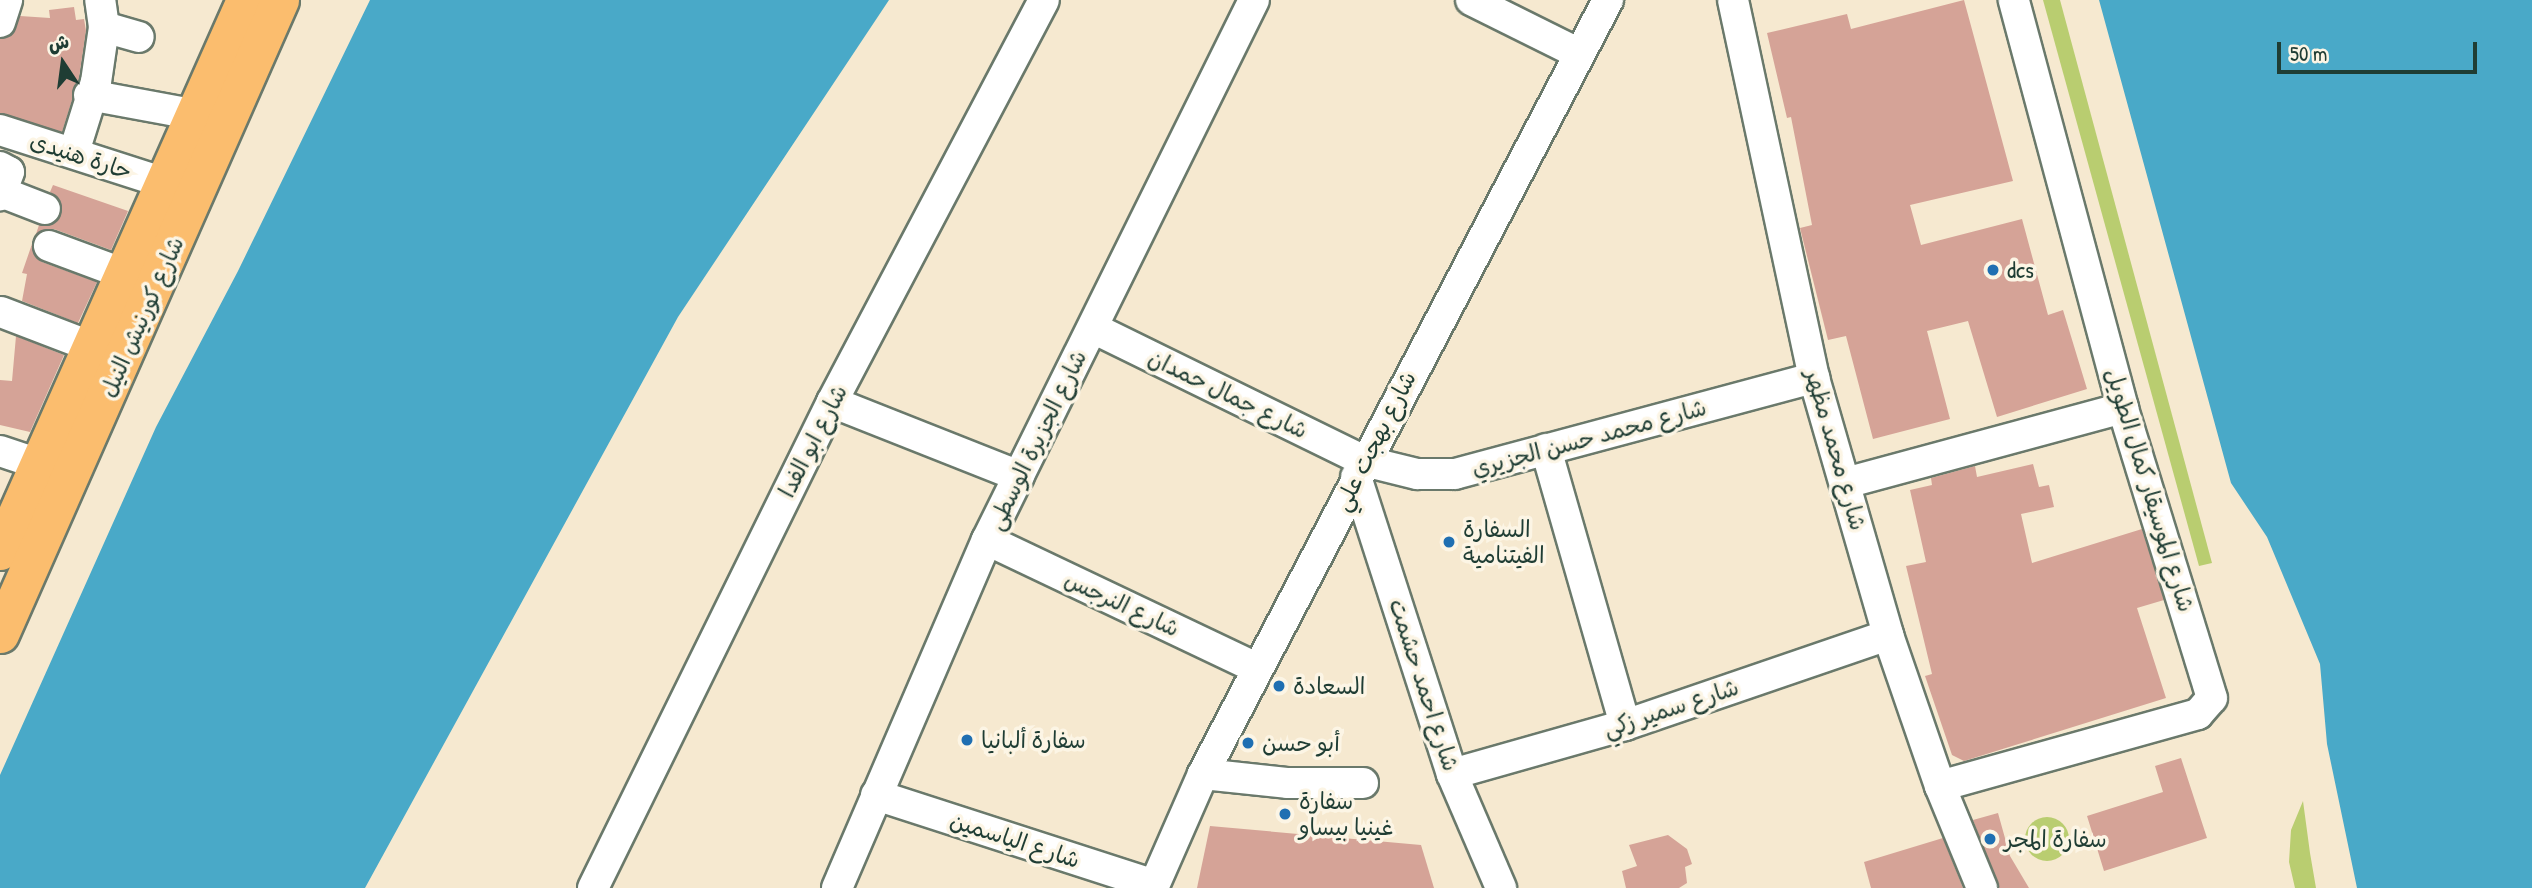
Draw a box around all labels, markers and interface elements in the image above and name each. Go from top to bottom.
north arrow [28,28,98,98]
text: ش [45,28,71,58]
scale bar [2280,28,2480,72]
text: 50 m [2290,39,2327,68]
street label: حارة هنيدى [27,127,135,185]
street label: شارع كورنيش النيل [94,232,190,402]
place label: dcs [2007,256,2034,284]
marker: dcs [1985,262,2001,278]
street label: شارع جمال حمدان [1144,344,1312,444]
street label: شارع الجزيرة الوسطى [981,346,1093,534]
street label: شارع الموسيقار كمال الطويل [2100,365,2200,615]
street label: شارع بهجت علي [1328,367,1422,515]
street label: شارع محمد مظهر [1800,367,1872,533]
street label: شارع ابو الفدا [773,380,853,502]
street label: شارع محمد حسن الجزيري [1469,393,1709,483]
place label: السفارة الفيتنامية [1463,515,1545,569]
marker: السفارة الفيتنامية [1441,534,1457,550]
street label: شارع النرجس [1060,565,1184,643]
street label: شارع احمد حشمت [1383,595,1465,775]
place label: السعادة [1293,672,1366,700]
street label: شارع سمير زكي [1600,673,1742,743]
marker: السعادة [1271,678,1287,694]
place label: سفارة ألبانيا [981,726,1086,754]
place label: أبو حسن [1262,729,1340,757]
marker: سفارة ألبانيا [959,732,975,748]
marker: أبو حسن [1240,735,1256,751]
place label: سفارة غينيا بيساو [1299,787,1393,841]
street label: شارع الياسمين [947,806,1083,874]
marker: سفارة غينيا بيساو [1277,806,1293,822]
place label: سفارة المجر [2004,825,2107,853]
marker: سفارة المجر [1982,831,1998,847]

